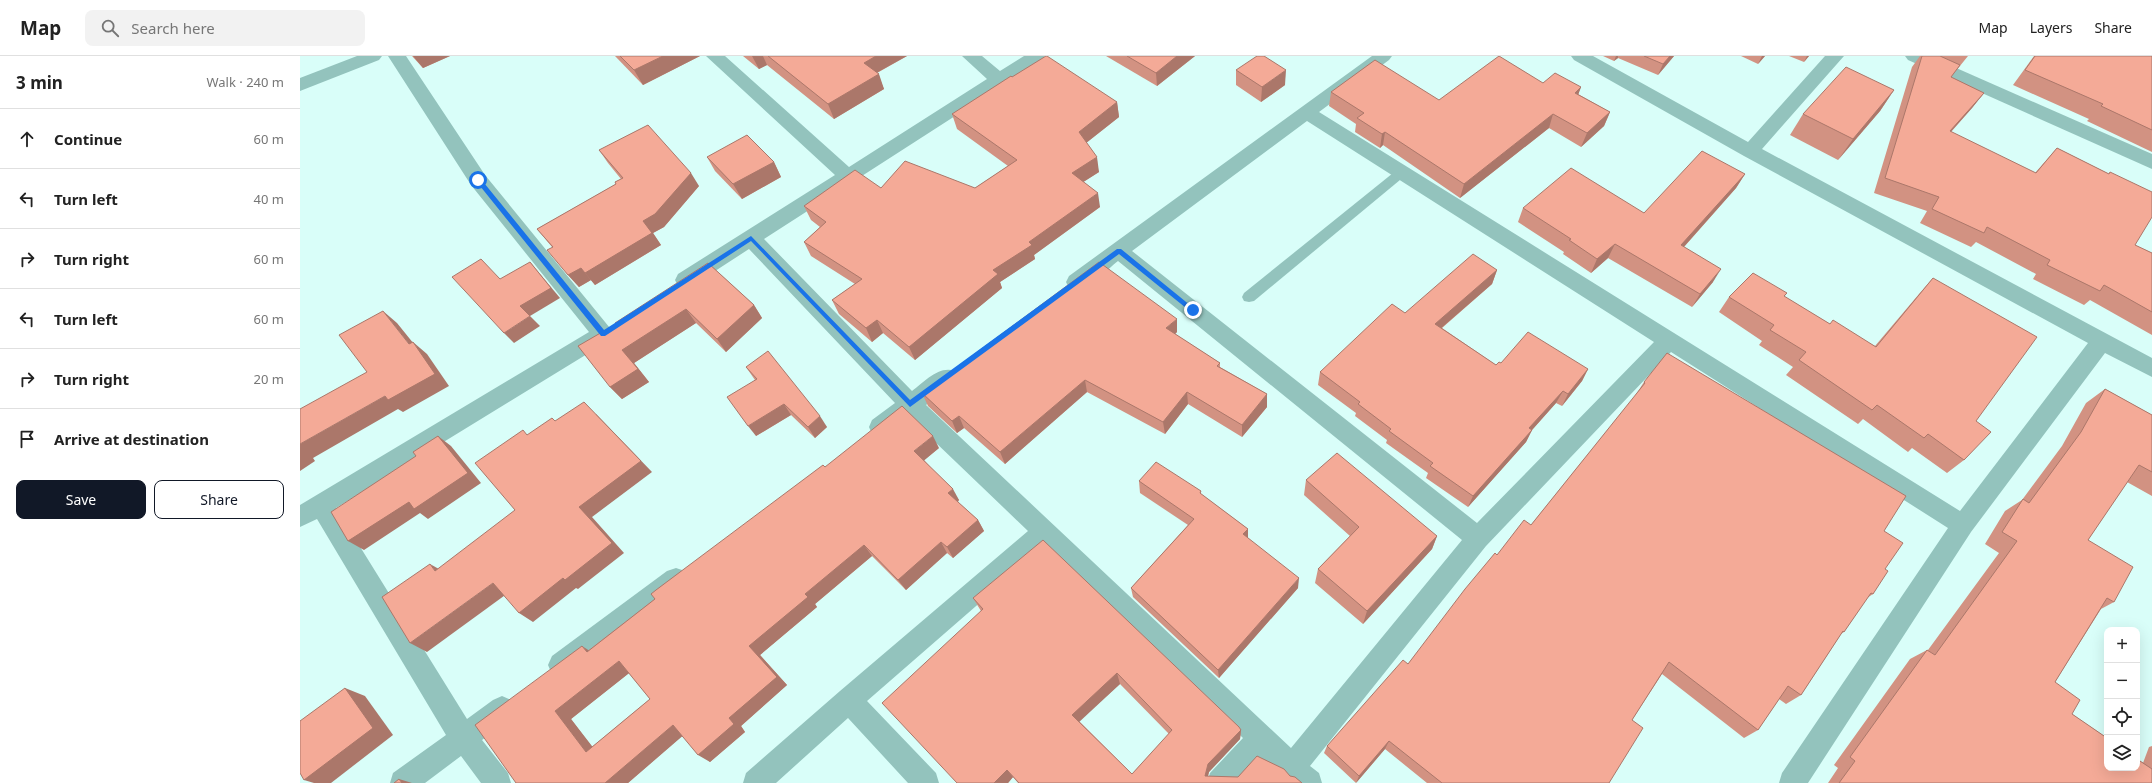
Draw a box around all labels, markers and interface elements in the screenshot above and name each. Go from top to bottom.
search box [85,10,365,46]
text: Map [20,15,61,41]
icon: search [99,17,121,39]
text: Search here [131,18,215,38]
text: Map [1979,18,2008,37]
text: Layers [2030,18,2072,37]
text: Share [2094,18,2132,37]
text: 3 min [16,71,63,94]
text: Walk · 240 m [206,73,284,91]
icon: ahead [16,128,38,150]
text: Continue [54,129,122,149]
text: 60 m [254,130,284,148]
route start [469,171,487,189]
icon: left [16,188,38,210]
text: Turn left [54,189,118,209]
text: 40 m [254,190,284,208]
icon: right [16,248,38,270]
text: Turn right [54,249,129,269]
text: 60 m [254,250,284,268]
route end [1184,301,1202,319]
icon: left [16,308,38,330]
text: Turn left [54,309,118,329]
text: 60 m [254,310,284,328]
icon: right [16,368,38,390]
text: Turn right [54,369,129,389]
text: 20 m [254,370,284,388]
icon: arrive [16,428,38,450]
text: Arrive at destination [54,429,209,449]
button: Save [16,480,146,519]
button: Share [154,480,284,519]
map controls [2104,627,2140,771]
button: + [2104,627,2140,663]
button: − [2104,663,2140,699]
button: locate [2104,699,2140,735]
button: layers [2104,735,2140,771]

